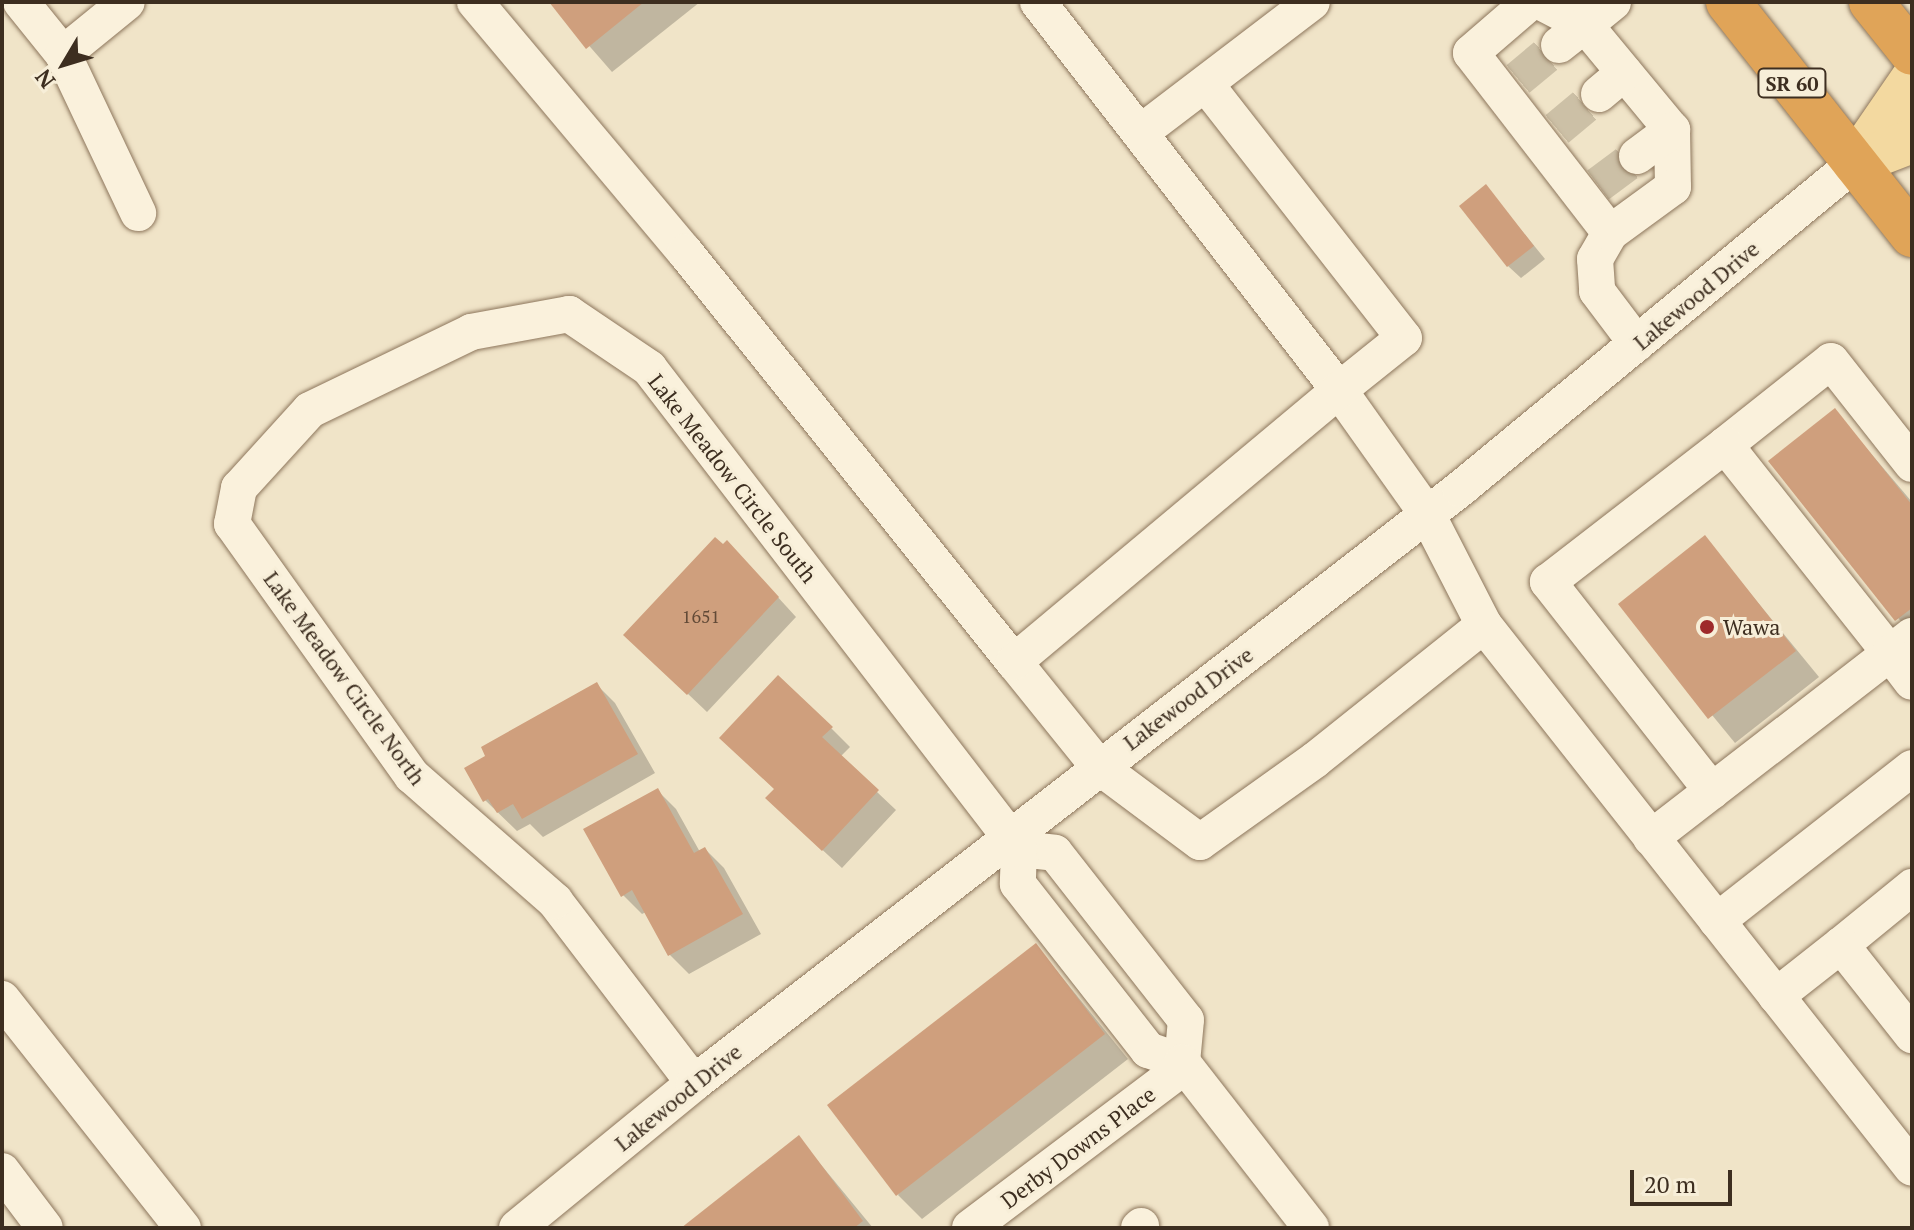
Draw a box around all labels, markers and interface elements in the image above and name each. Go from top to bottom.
north arrow [24,24,104,104]
text: N [28,64,61,95]
road number: SR 60 [1756,67,1828,99]
street label: Lakewood Drive [1628,235,1764,355]
street label: Lake Meadow Circle South [643,368,823,588]
street label: Lake Meadow Circle North [259,566,431,790]
house number: 1651 [682,605,720,627]
place label: Wawa [1723,614,1780,640]
marker: Wawa [1698,618,1716,636]
street label: Lakewood Drive [1118,641,1258,755]
street label: Lakewood Drive [609,1038,747,1156]
street label: Derby Downs Place [996,1080,1160,1214]
scale bar [1634,1154,1736,1204]
text: 20 m [1644,1168,1696,1200]

